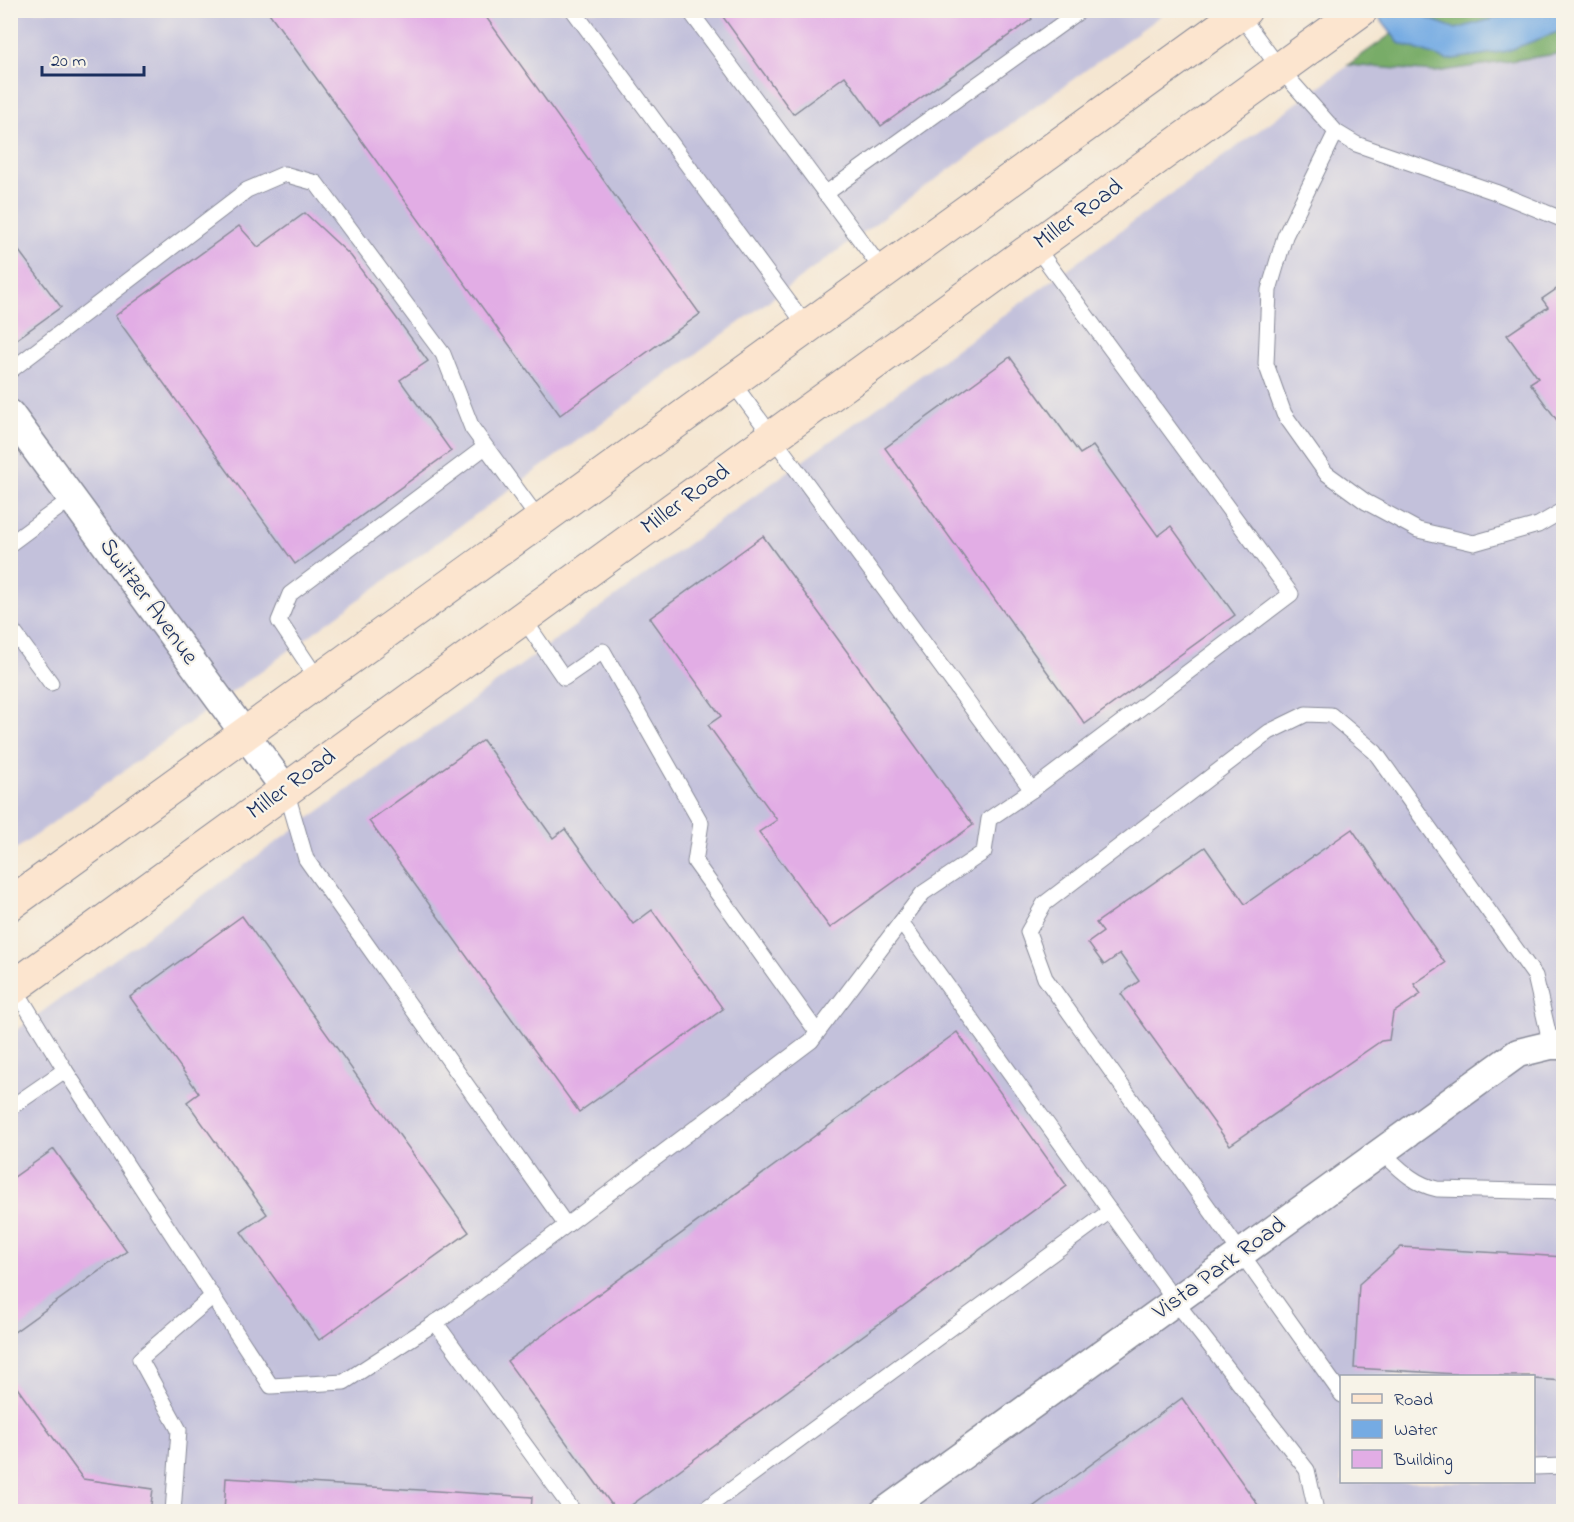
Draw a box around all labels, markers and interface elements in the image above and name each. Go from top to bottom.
scale bar [42,39,144,77]
text: 20 m [51,49,86,75]
street label: Miller Road [1027,170,1132,260]
street label: Miller Road [634,455,739,545]
street label: Switzer Avenue [90,531,206,673]
street label: Miller Road [240,740,345,830]
street label: Vista Park Road [1145,1208,1294,1330]
legend [1340,1375,1535,1483]
text: Road [1394,1388,1433,1414]
text: Water [1394,1418,1438,1444]
text: Building [1393,1448,1453,1475]

